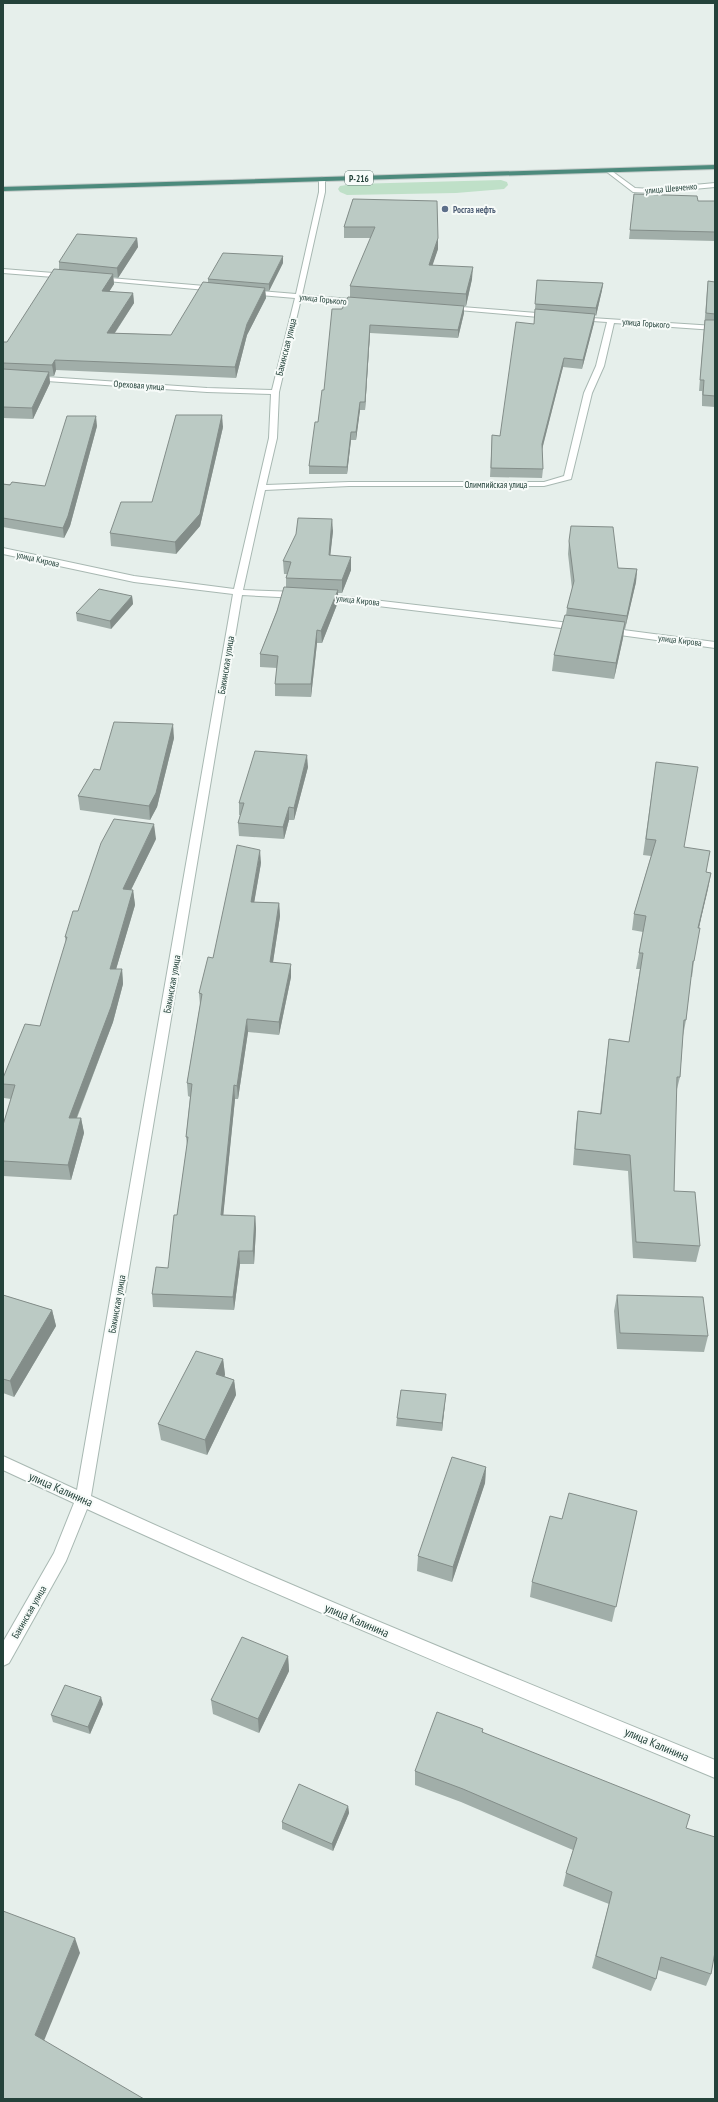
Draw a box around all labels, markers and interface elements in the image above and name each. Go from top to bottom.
road number: Р-216 [345,171,373,185]
street label: улица Шевченко [644,180,698,196]
marker: Росгаз нефть [440,204,450,214]
place label: Росгаз нефть [453,204,496,215]
street label: улица Горького [299,291,347,307]
street label: улица Горького [622,316,670,330]
street label: Бакинская улица [273,317,299,377]
street label: Ореховая улица [113,378,165,392]
street label: Олимпийская улица [465,479,528,490]
street label: улица Кирова [15,549,61,569]
street label: улица Кирова [336,592,381,608]
street label: улица Кирова [658,632,703,648]
street label: Бакинская улица [215,635,237,695]
street label: Бакинская улица [160,954,184,1014]
street label: Бакинская улица [105,1274,129,1334]
street label: улица Калинина [27,1468,96,1510]
street label: Бакинская улица [9,1583,49,1641]
street label: улица Калинина [323,1600,392,1640]
street label: улица Калинина [623,1724,692,1764]

